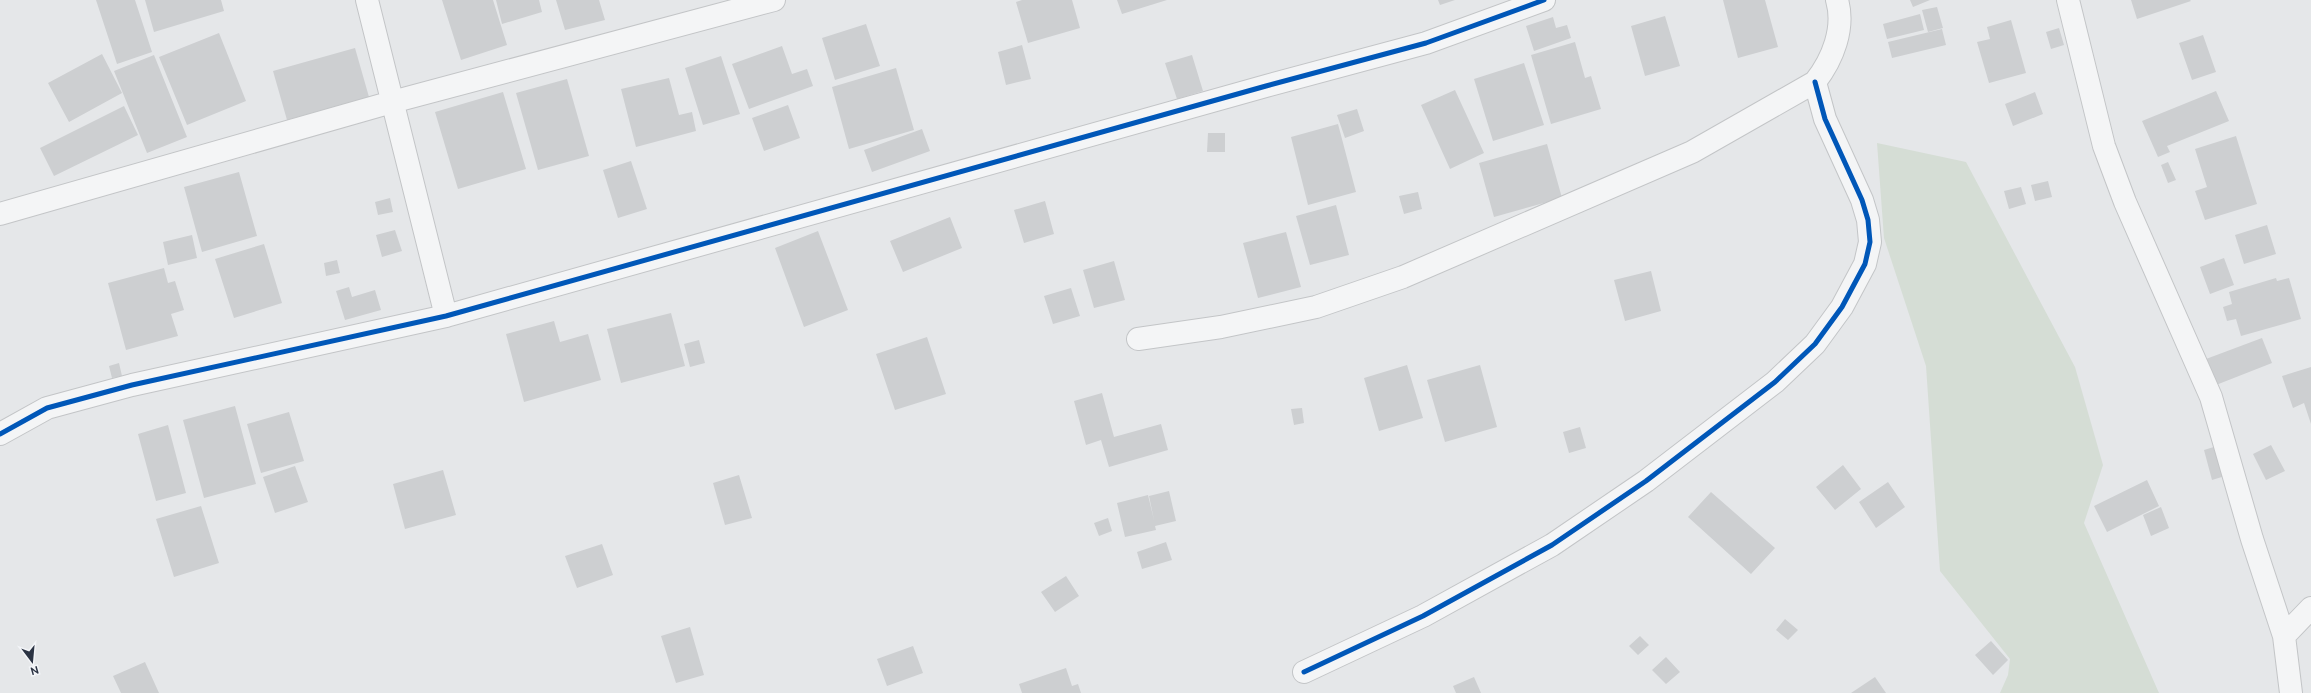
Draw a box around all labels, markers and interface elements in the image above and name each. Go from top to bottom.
north arrow [12,641,52,681]
text: N [29,664,40,678]

